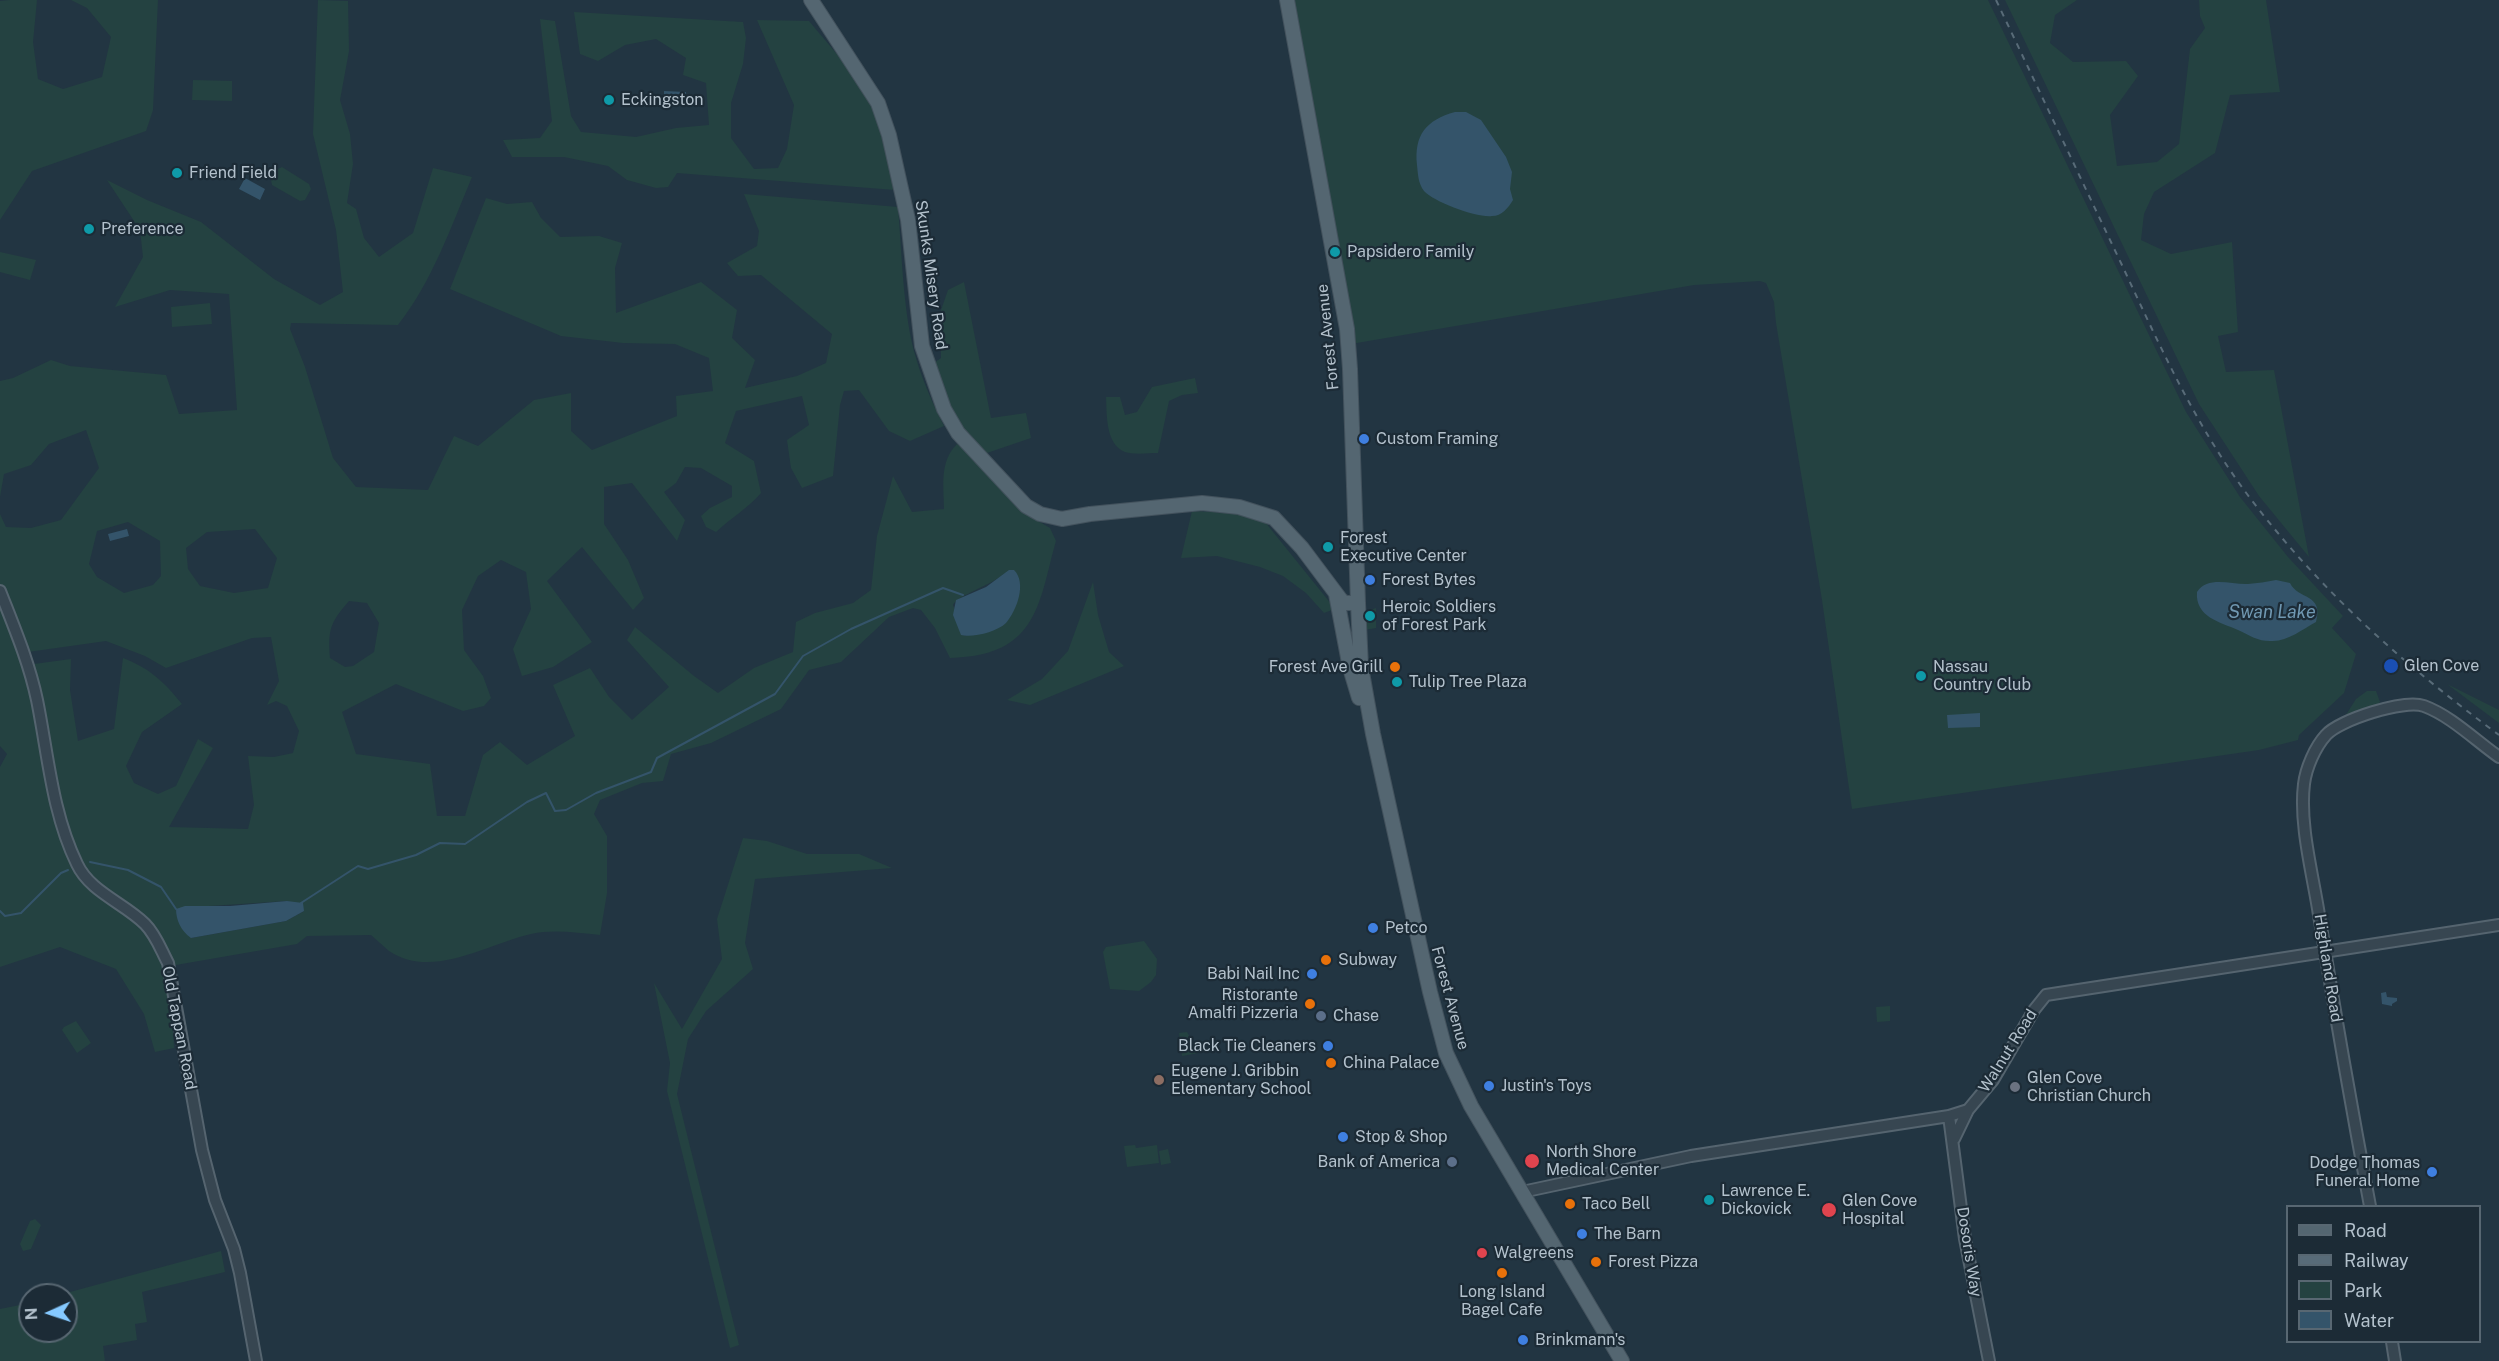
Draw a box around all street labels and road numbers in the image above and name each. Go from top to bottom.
street label: Skunks Misery Road [911,199,951,351]
street label: Forest Avenue [1313,283,1343,391]
street label: Highland Road [2310,912,2346,1024]
street label: Forest Avenue [1427,944,1473,1052]
street label: Old Tappan Road [158,964,200,1092]
street label: Walnut Road [1975,1006,2041,1096]
street label: Dosoris Way [1952,1205,1986,1299]

